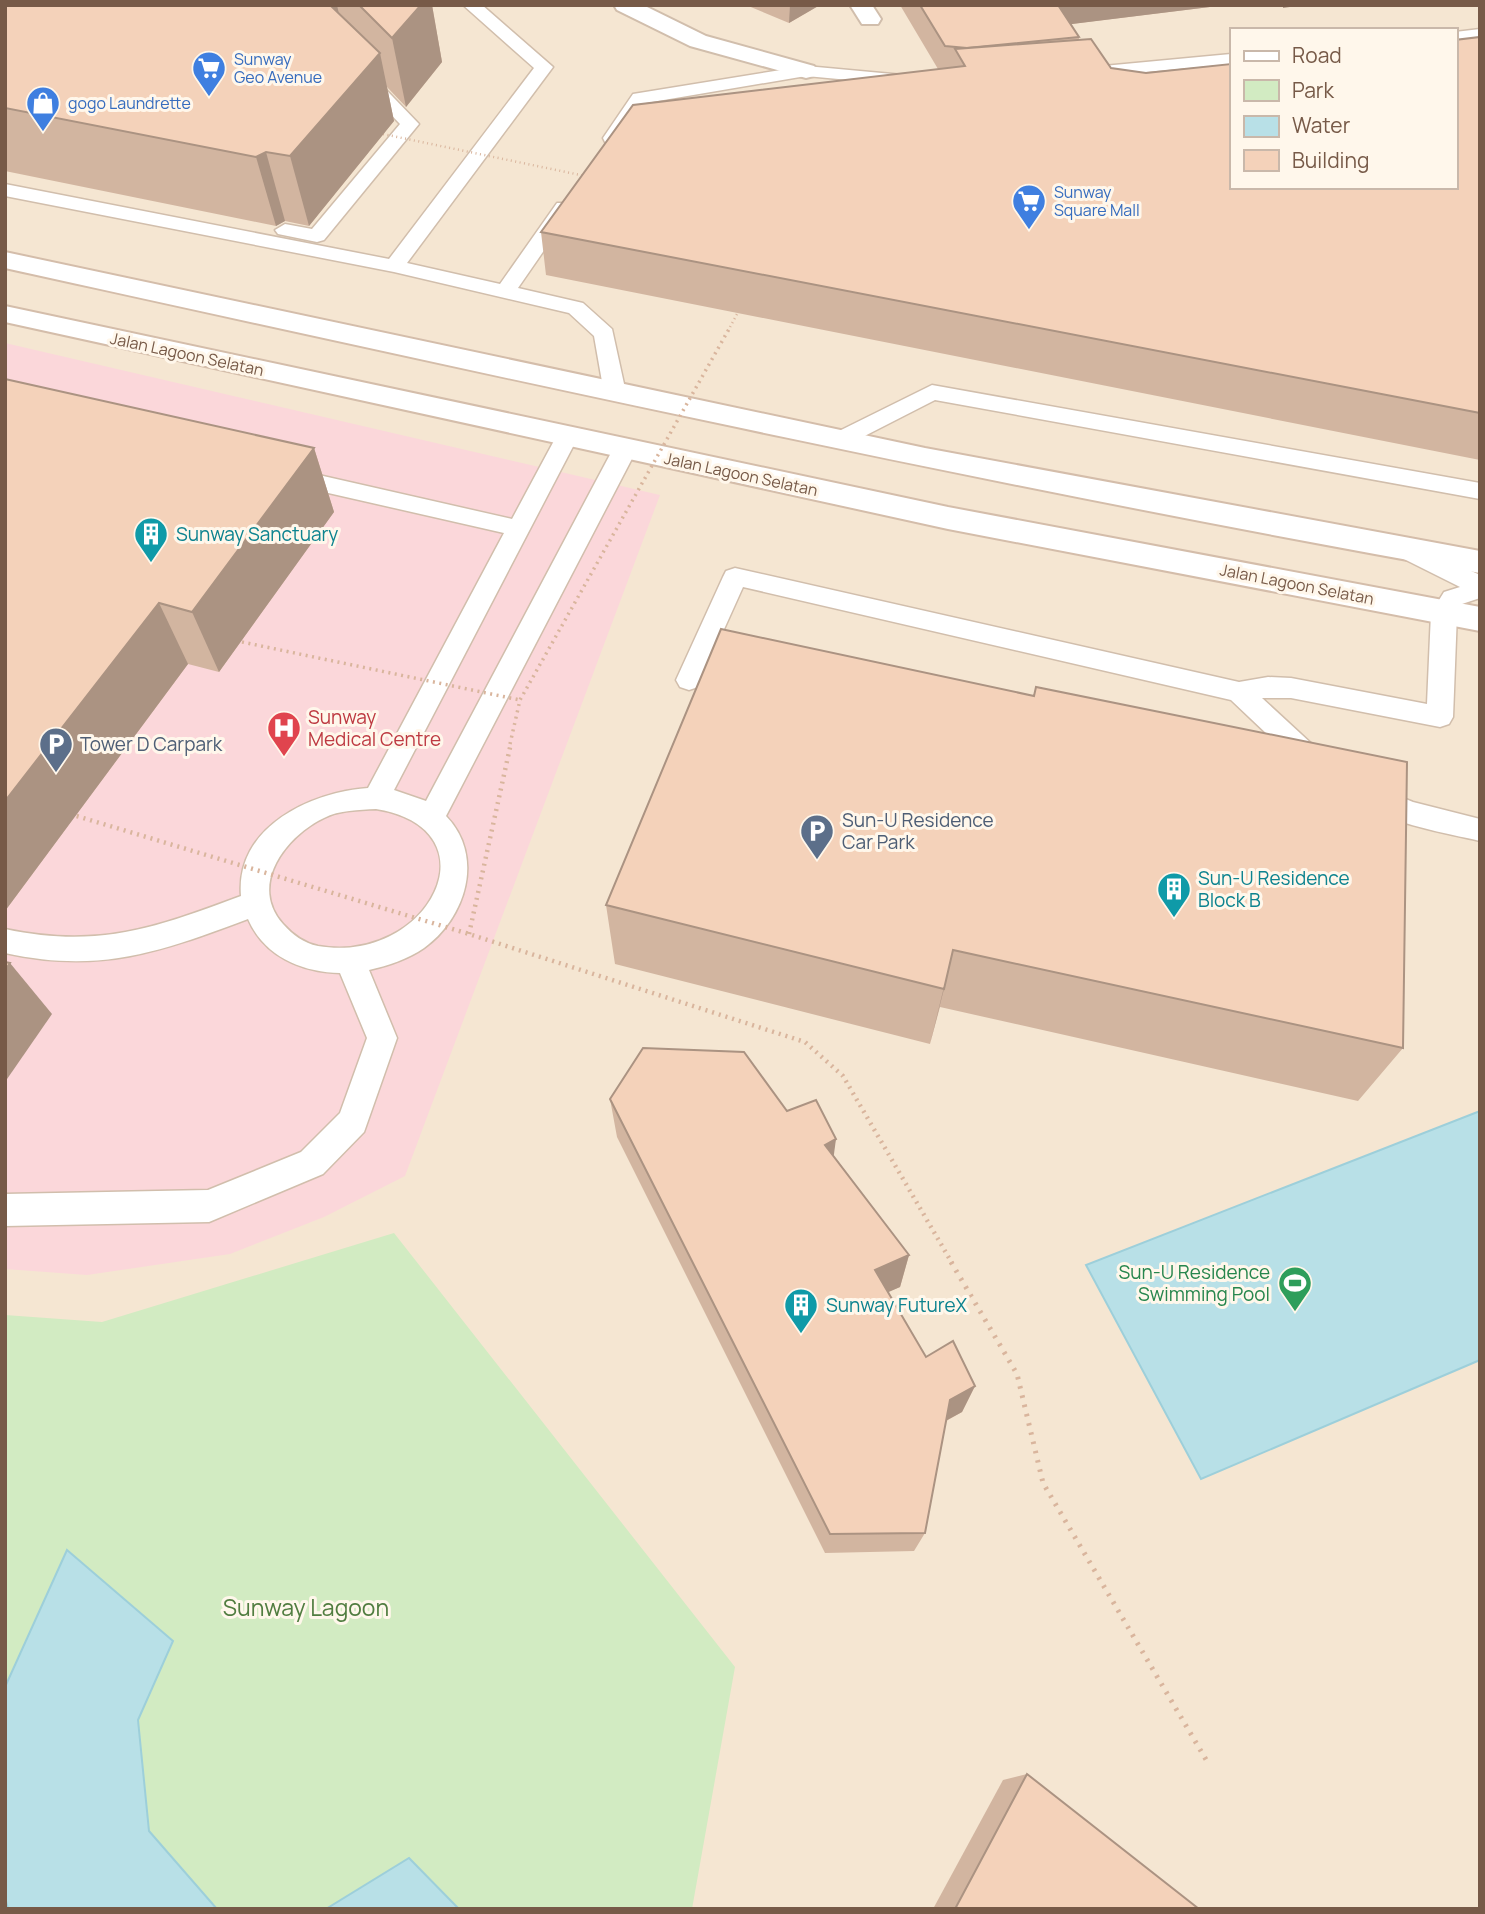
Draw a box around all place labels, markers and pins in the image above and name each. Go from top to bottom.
place label: Sunway Geo Avenue [234,48,322,88]
supermarket icon: Sunway Geo Avenue [190,49,228,98]
shop icon: gogo Laundrette [24,84,62,133]
place label: gogo Laundrette [68,92,191,114]
place label: Sunway Square Mall [1054,181,1140,221]
supermarket icon: Sunway Square Mall [1010,182,1048,231]
building icon: Sunway Sanctuary [132,515,170,564]
place label: Sunway Sanctuary [176,521,338,547]
place label: Sunway Medical Centre [308,704,441,752]
hospital icon: Sunway Medical Centre [265,709,303,758]
parking icon: Tower D Carpark [37,725,75,774]
place label: Tower D Carpark [80,731,223,757]
place label: Sun-U Residence Car Park [842,807,994,855]
parking icon: Sun-U Residence Car Park [798,812,836,861]
place label: Sun-U Residence Block B [1198,865,1350,913]
building icon: Sun-U Residence Block B [1155,870,1193,919]
place label: Sun-U Residence Swimming Pool [1118,1259,1270,1307]
sports icon: Sun-U Residence Swimming Pool [1276,1264,1314,1313]
building icon: Sunway FutureX [782,1286,820,1335]
place label: Sunway FutureX [826,1292,968,1318]

